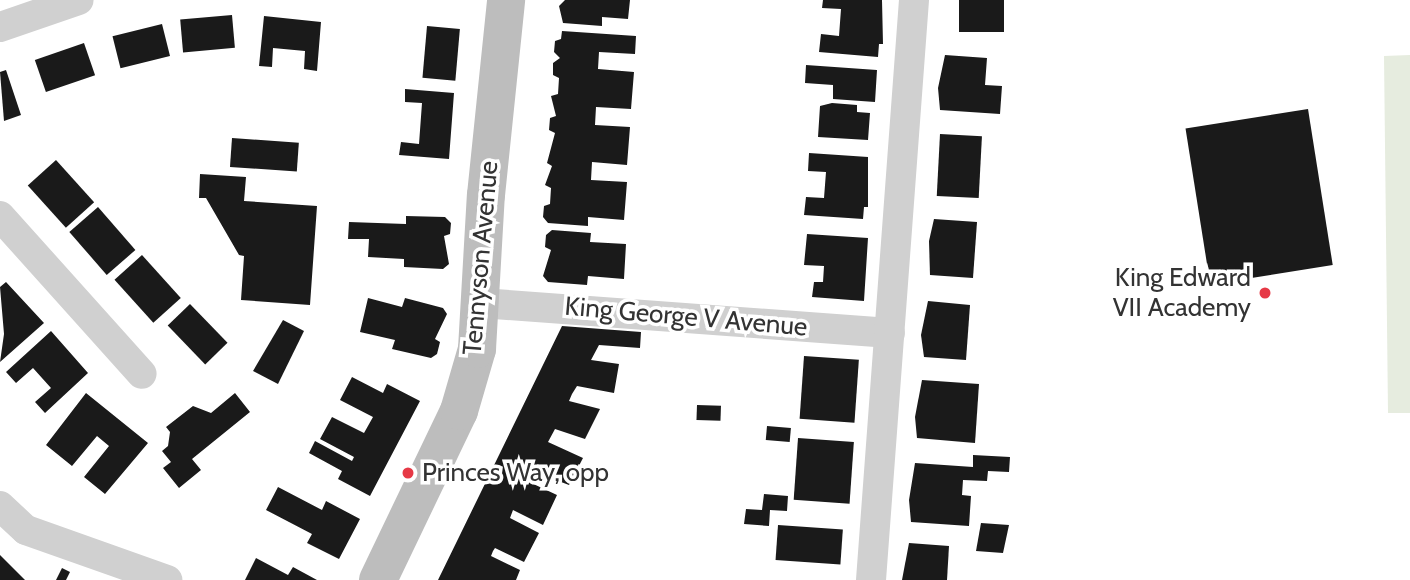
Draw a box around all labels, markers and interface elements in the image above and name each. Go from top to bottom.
street label: Tennyson Avenue [457,160,505,356]
place label: King Edward VII Academy [1113,262,1251,324]
marker: King Edward VII Academy [1257,285,1273,301]
street label: King George V Avenue [563,291,809,343]
place label: Princes Way, opp [422,457,609,489]
marker: Princes Way, opp [400,465,416,481]

